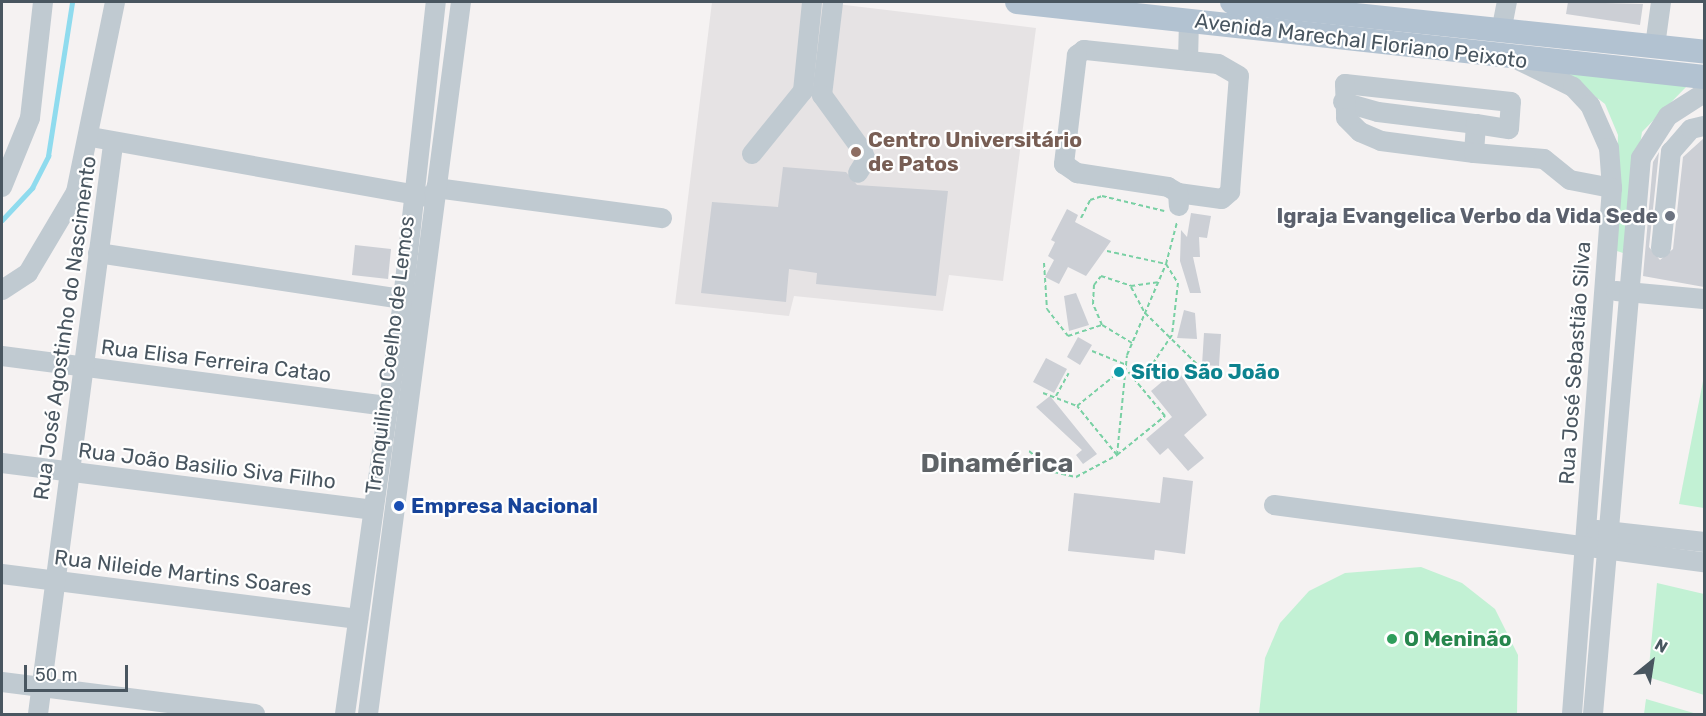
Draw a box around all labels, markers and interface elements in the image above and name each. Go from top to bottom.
street label: Avenida Marechal Floriano Peixoto [1193,8,1529,74]
place label: Centro Universitário de Patos [868,127,1082,177]
marker: Centro Universitário de Patos [849,145,863,159]
street label: Rua José Agostinho do Nascimento [28,154,102,502]
place label: Igraja Evangelica Verbo da Vida Sede [1275,203,1658,229]
marker: Igraja Evangelica Verbo da Vida Sede [1663,209,1677,223]
street label: Tranquilino Coelho de Lemos [360,215,420,495]
street label: Rua José Sebastião Silva [1554,240,1596,486]
street label: Rua Elisa Ferreira Catao [99,334,333,388]
place label: Sítio São João [1131,359,1280,385]
marker: Sítio São João [1112,365,1126,379]
street label: Rua João Basilio Siva Filho [77,438,337,494]
district label: Dinamérica [921,448,1073,480]
place label: Empresa Nacional [411,493,598,519]
marker: Empresa Nacional [392,499,406,513]
street label: Rua Nileide Martins Soares [53,545,313,601]
place label: O Meninão [1404,626,1512,652]
marker: O Meninão [1385,632,1399,646]
north arrow [1622,632,1682,692]
text: N [1652,635,1671,657]
scale bar [27,653,130,691]
text: 50 m [35,664,78,686]

